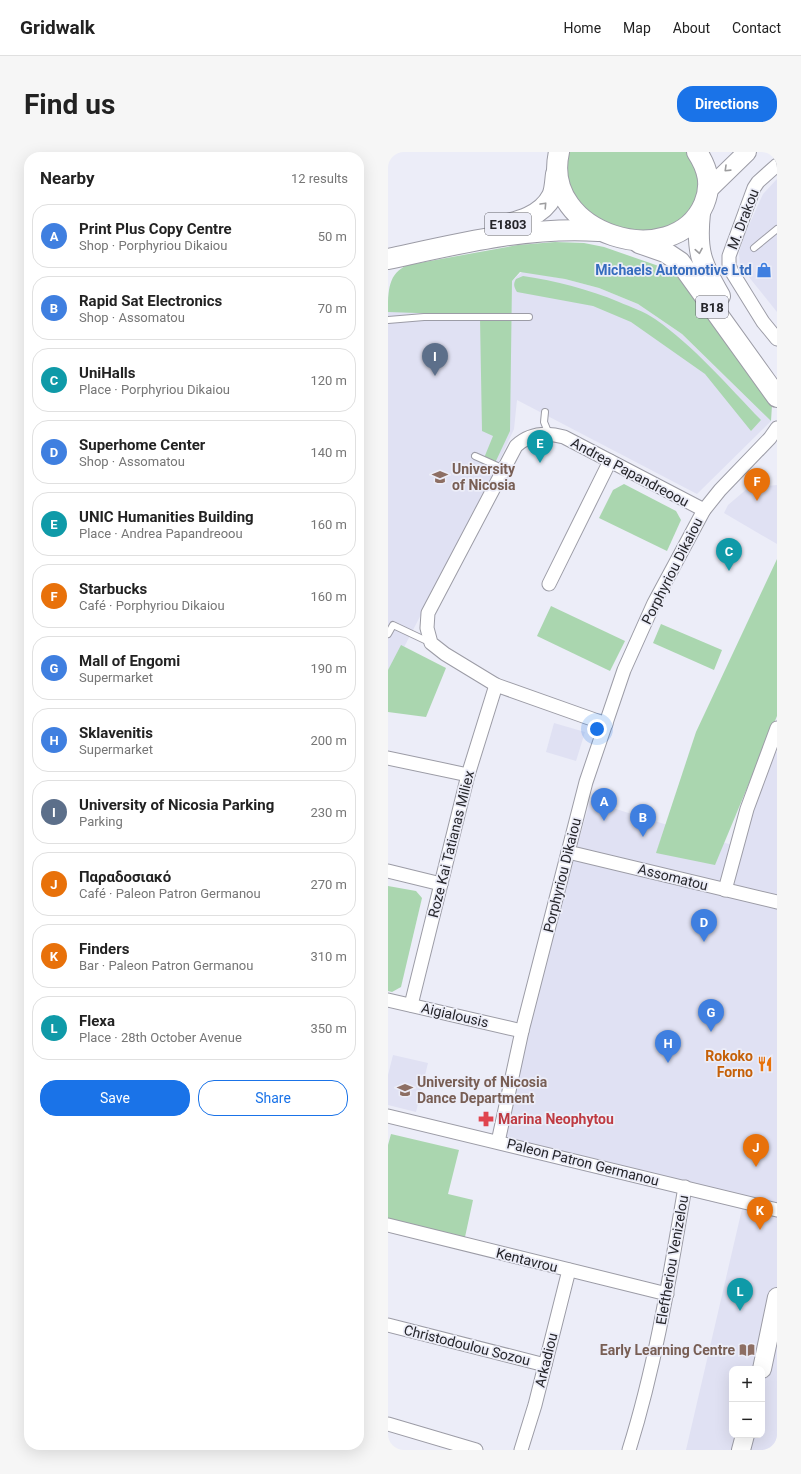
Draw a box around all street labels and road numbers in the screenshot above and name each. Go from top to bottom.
street label: M. Drakou [724,187,762,251]
road number: E1803 [485,213,531,235]
road number: B18 [696,296,728,318]
street label: Andrea Papandreoou [568,434,692,510]
street label: Porphyriou Dikaiou [638,515,706,627]
street label: Roze Kai Tatianas Miliex [425,769,477,919]
street label: Porphyriou Dikaiou [540,816,584,934]
street label: Assomatou [636,861,710,893]
street label: Aigialousis [420,1000,490,1030]
street label: Paleon Patron Germanou [505,1135,661,1189]
street label: Eleftheriou Venizelou [653,1194,691,1326]
street label: Kentavrou [495,1245,559,1275]
street label: Christodoulou Sozou [402,1322,532,1368]
street label: Arkadiou [532,1331,560,1389]

